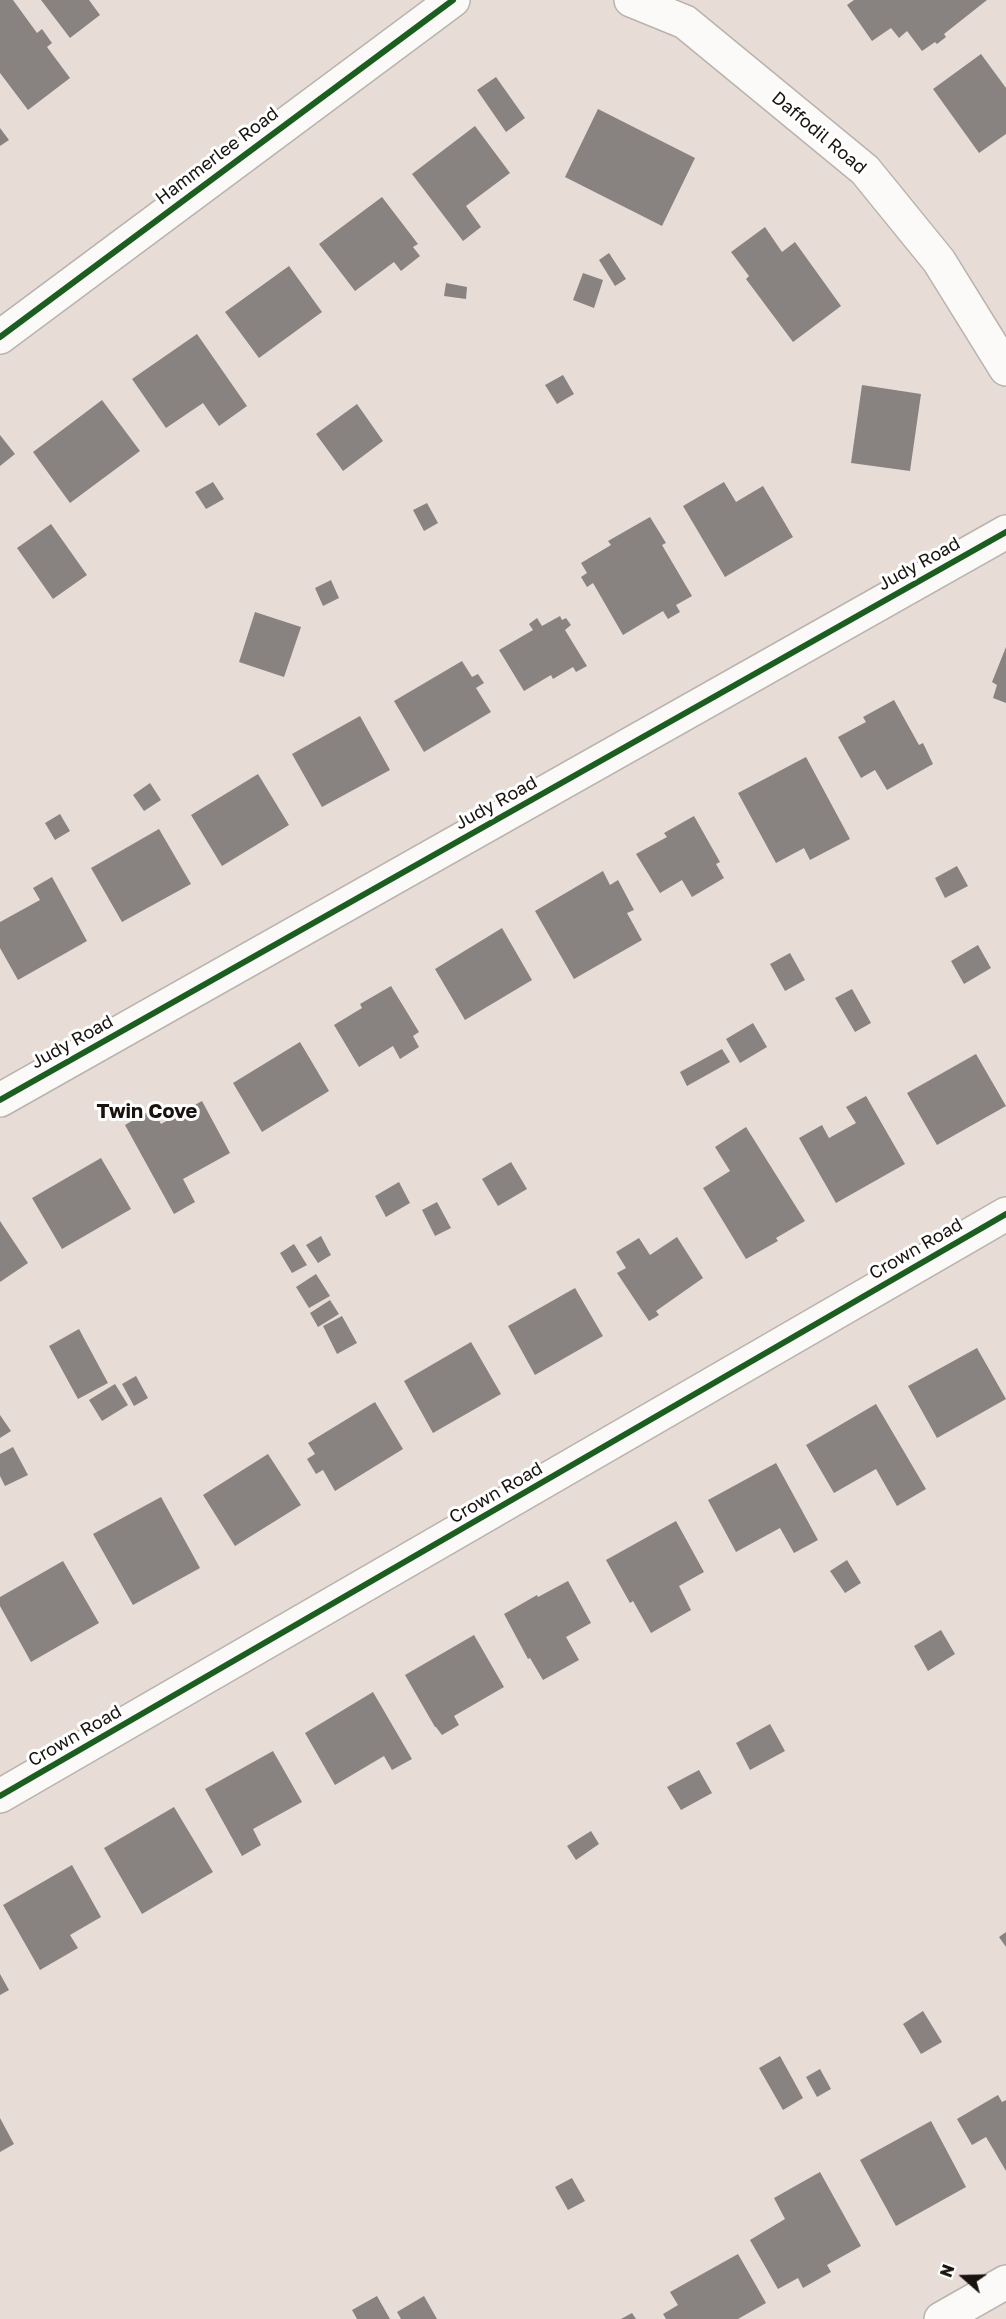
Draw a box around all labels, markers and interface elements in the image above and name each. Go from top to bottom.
street label: Daffodil Road [767,87,871,179]
street label: Hammerlee Road [151,103,283,209]
street label: Judy Road [874,533,964,595]
street label: Judy Road [451,772,541,834]
street label: Judy Road [27,1011,117,1073]
district label: Twin Cove [97,1100,197,1124]
street label: Crown Road [866,1214,966,1284]
street label: Crown Road [446,1458,546,1528]
street label: Crown Road [25,1701,125,1771]
north arrow [934,2247,994,2307]
text: N [936,2262,959,2280]

